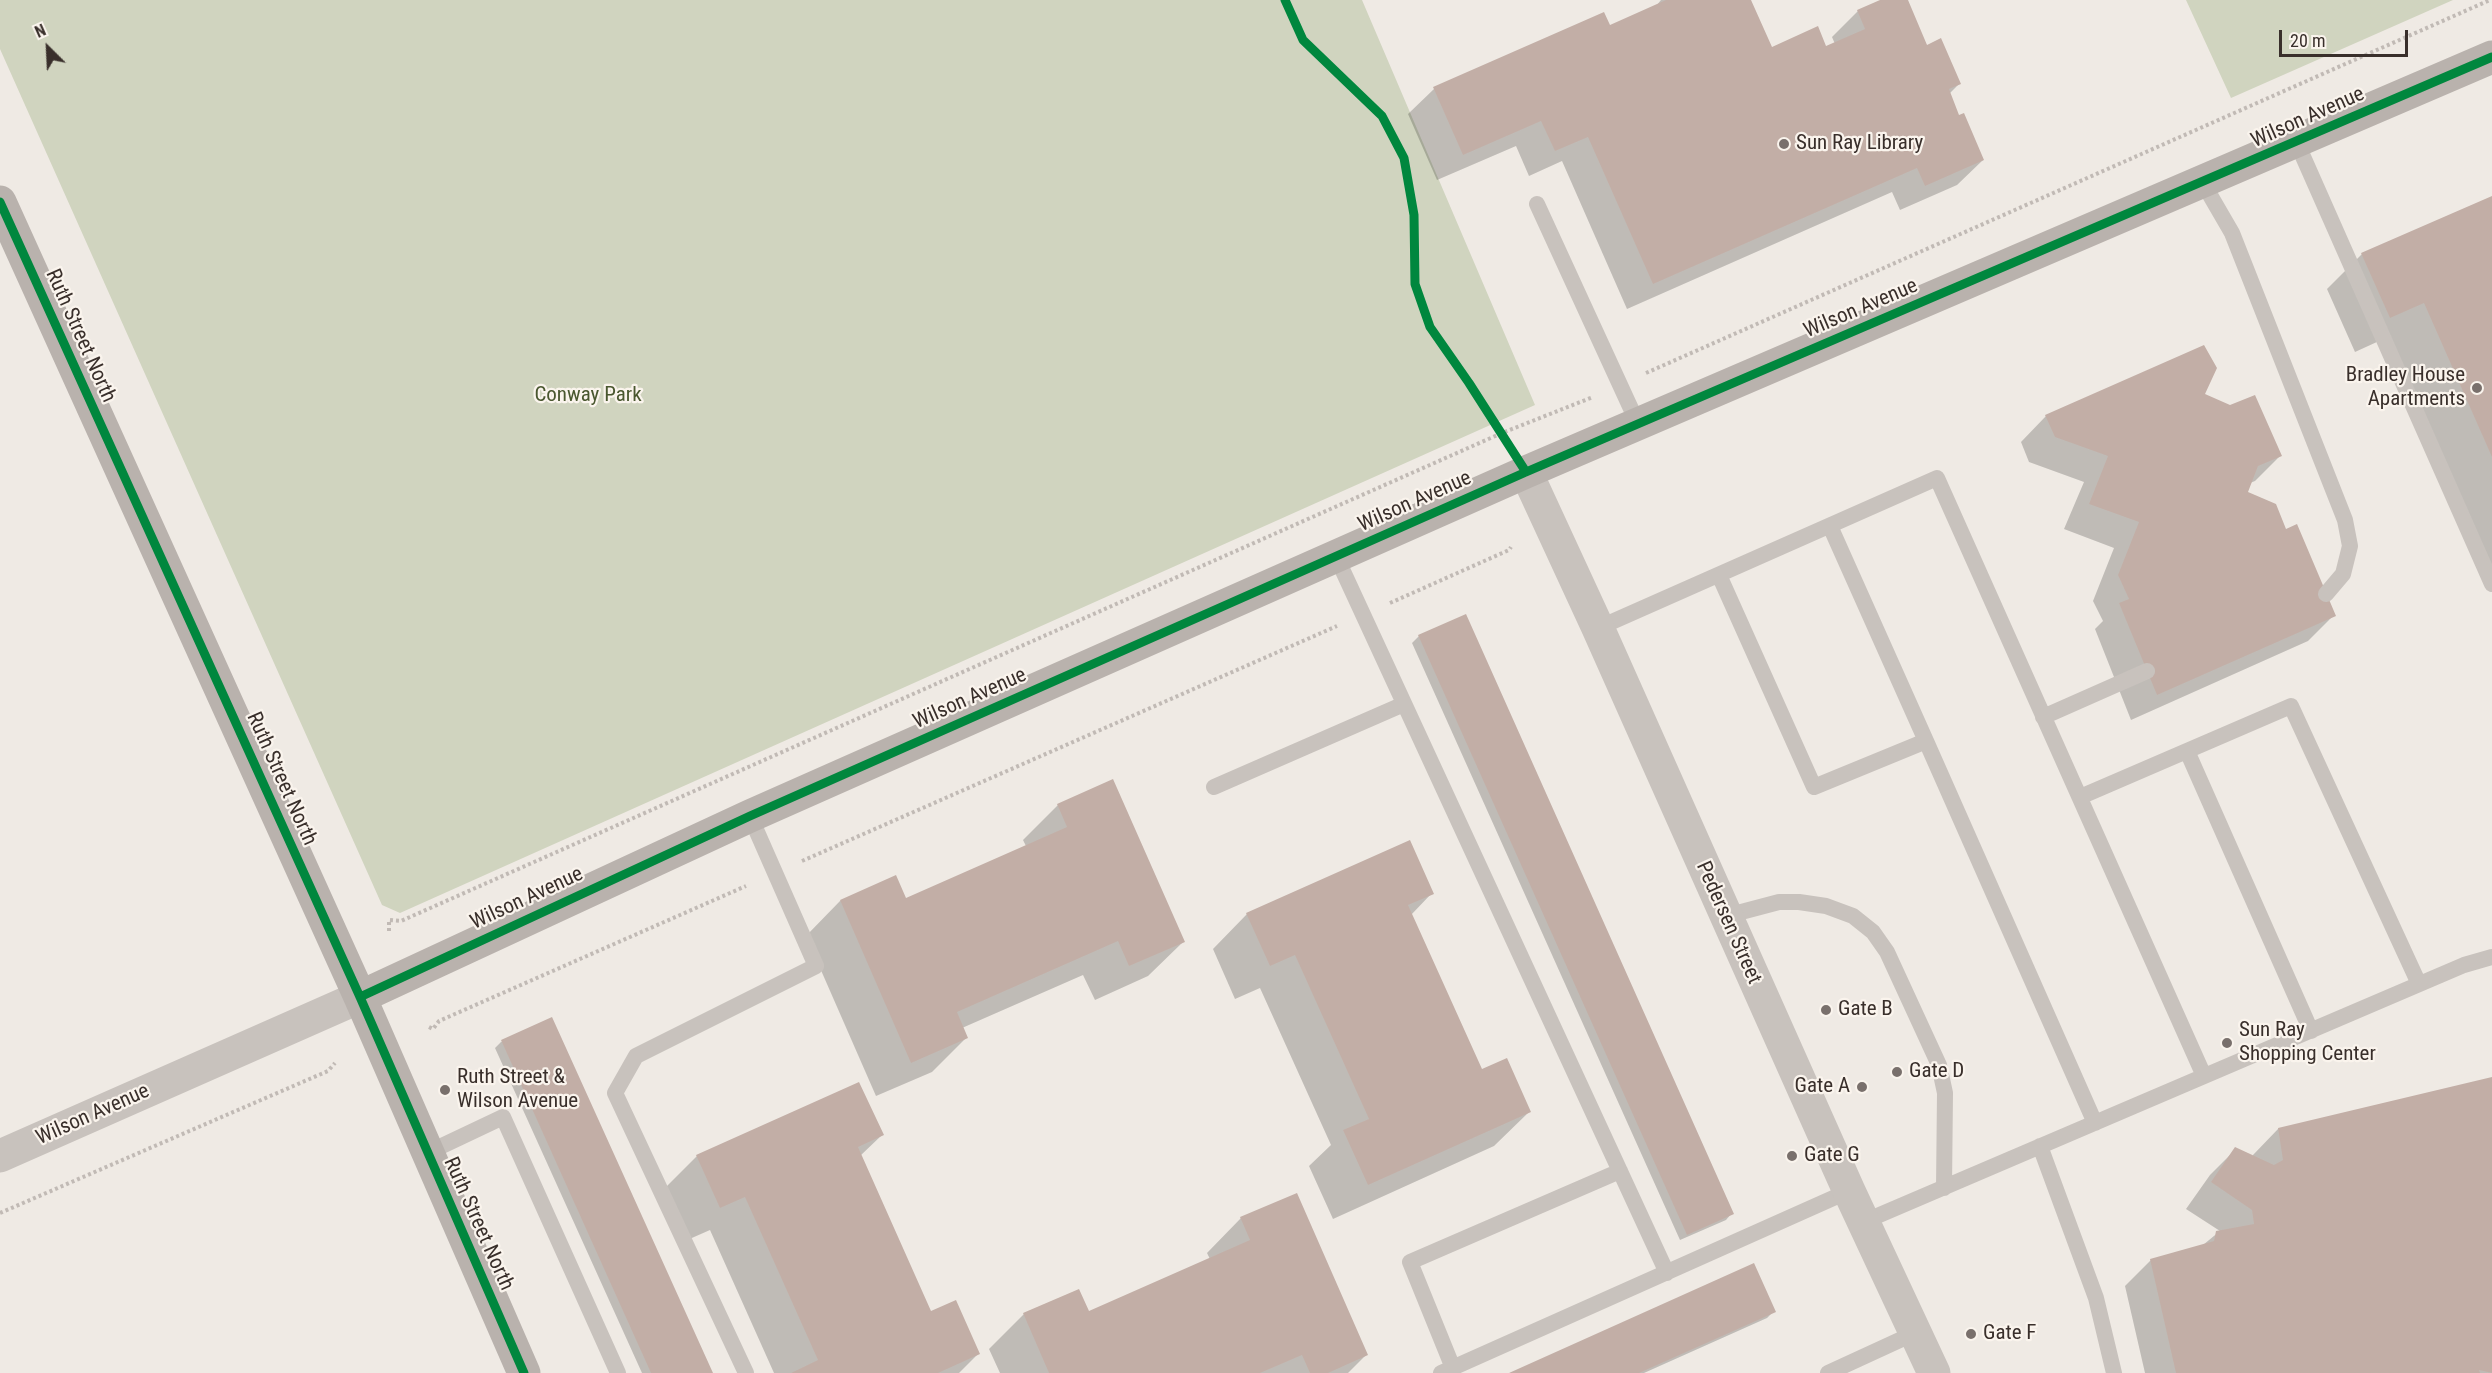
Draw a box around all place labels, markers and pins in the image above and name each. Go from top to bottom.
place label: Sun Ray Library [1796,131,1923,157]
marker: Sun Ray Library [1777,137,1791,151]
place label: Bradley House Apartments [2346,363,2465,413]
marker: Bradley House Apartments [2470,381,2484,395]
place label: Gate B [1838,997,1893,1023]
marker: Gate B [1819,1003,1833,1017]
place label: Sun Ray Shopping Center [2239,1018,2376,1068]
marker: Sun Ray Shopping Center [2220,1036,2234,1050]
place label: Gate D [1909,1059,1964,1085]
place label: Ruth Street & Wilson Avenue [457,1065,578,1115]
marker: Gate D [1890,1065,1904,1079]
place label: Gate A [1795,1074,1850,1100]
marker: Gate A [1855,1080,1869,1094]
marker: Ruth Street & Wilson Avenue [438,1083,452,1097]
place label: Gate G [1804,1143,1860,1169]
marker: Gate G [1785,1149,1799,1163]
place label: Gate F [1983,1321,2036,1347]
marker: Gate F [1964,1327,1978,1341]

